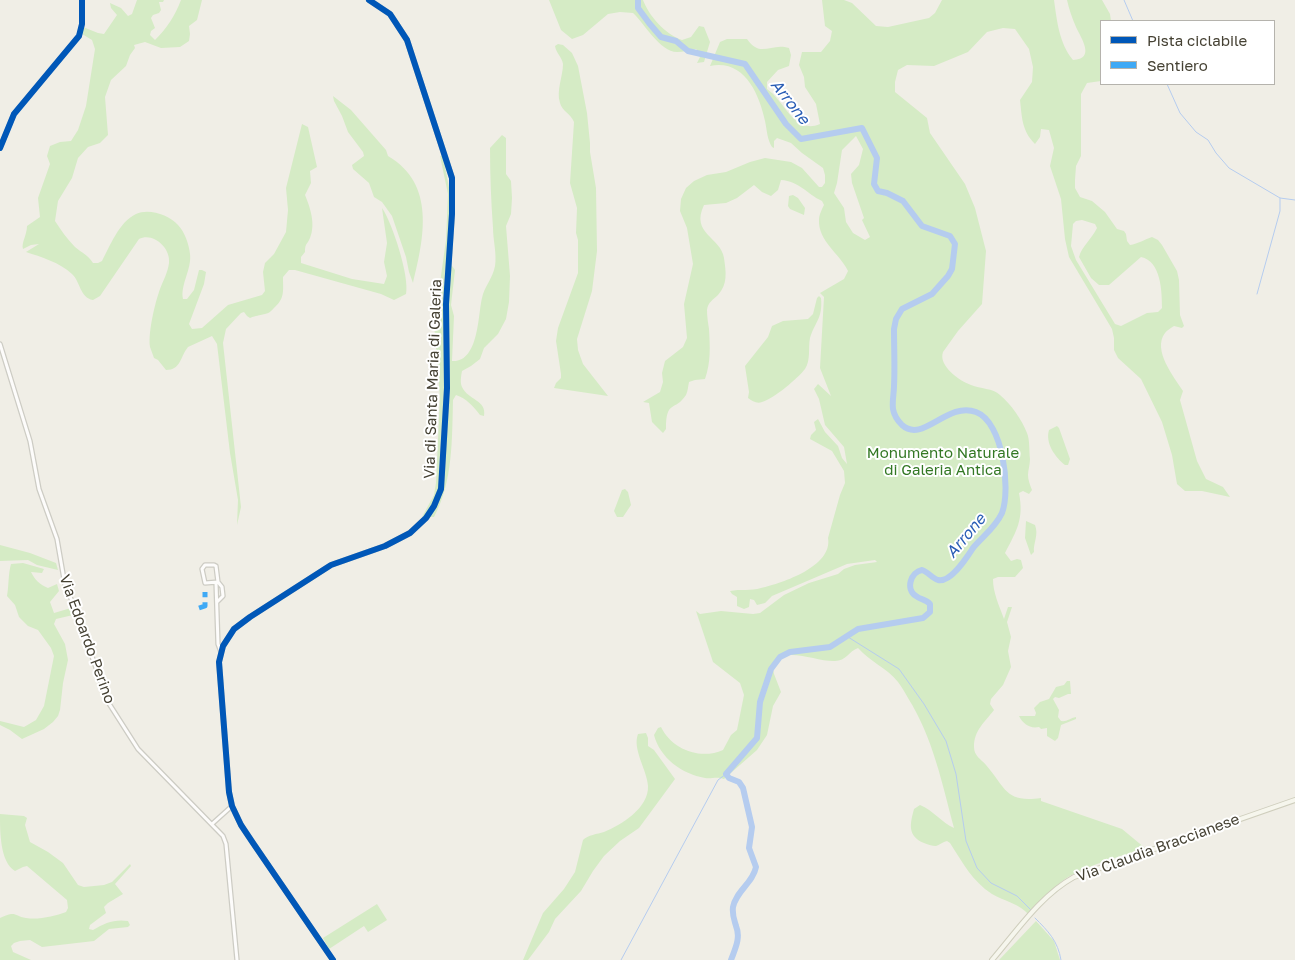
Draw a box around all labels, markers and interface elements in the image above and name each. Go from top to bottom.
legend [1100,20,1275,85]
text: Pista ciclabile [1147,31,1247,49]
text: Sentiero [1147,56,1208,74]
water label: Arrone [767,76,813,128]
street label: Via di Santa Maria di Galeria [421,279,445,479]
park label: Monumento Naturale di Galeria Antica [867,444,1019,479]
water label: Arrone [942,510,990,562]
street label: Via Edoardo Perino [55,572,119,706]
street label: Via Claudia Braccianese [1074,810,1242,886]

